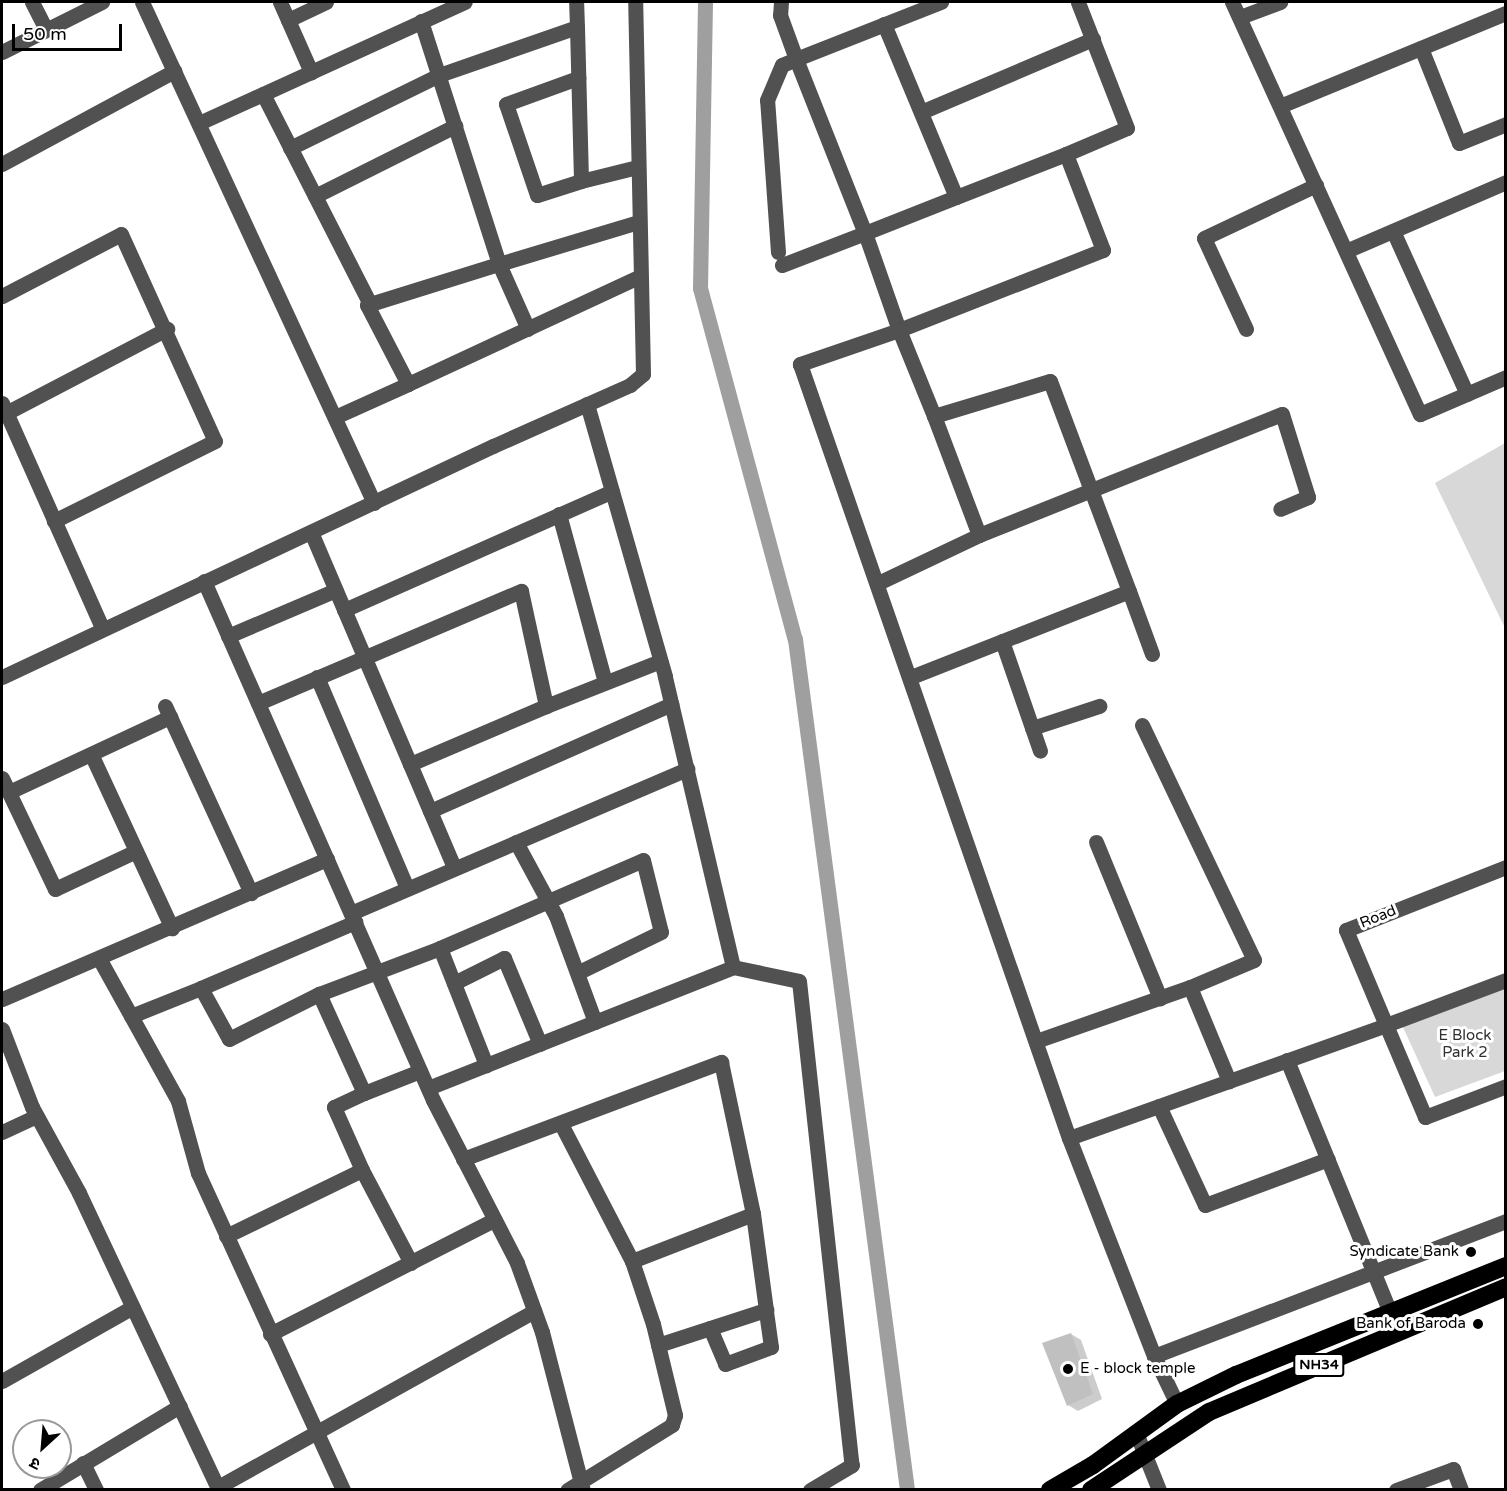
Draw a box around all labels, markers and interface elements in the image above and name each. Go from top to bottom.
scale bar [15,12,124,50]
text: 50 m [23,23,67,45]
street label: Road [1357,902,1399,932]
park label: E Block Park 2 [1439,1026,1491,1061]
place label: Syndicate Bank [1349,1243,1459,1261]
marker: Syndicate Bank [1464,1245,1478,1259]
place label: Bank of Baroda [1356,1315,1466,1333]
marker: Bank of Baroda [1471,1317,1485,1331]
road number: NH34 [1292,1354,1346,1376]
place label: E - block temple [1080,1360,1195,1378]
marker: E - block temple [1061,1362,1075,1376]
north arrow [12,1419,72,1479]
text: उ [26,1452,44,1474]

